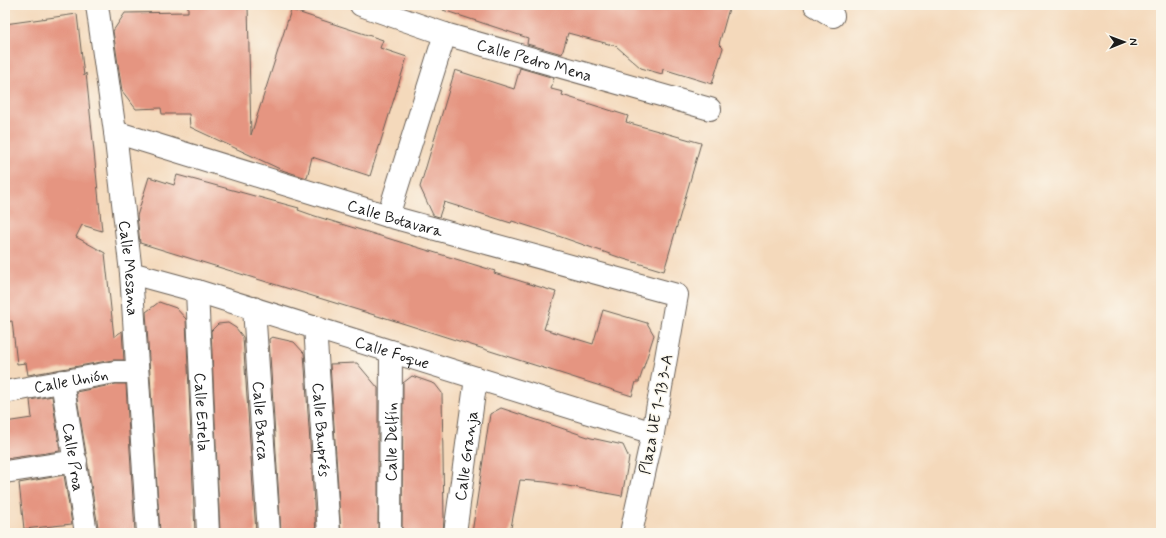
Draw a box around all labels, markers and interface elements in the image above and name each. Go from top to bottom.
north arrow [1104,22,1144,62]
street label: Calle Pedro Mena [474,35,594,87]
text: N [1126,38,1140,46]
street label: Calle Botavara [345,195,445,243]
street label: Calle Mesana [113,219,143,317]
street label: Calle Foque [352,332,432,375]
street label: Plaza UE 1-13 3-A [635,352,678,476]
street label: Calle Unión [32,364,110,399]
street label: Calle Estela [189,372,213,452]
street label: Calle Barca [247,380,273,461]
street label: Calle Bauprés [307,382,334,478]
street label: Calle Delfín [381,402,403,482]
street label: Calle Granja [450,410,483,502]
street label: Calle Proa [57,421,88,493]

